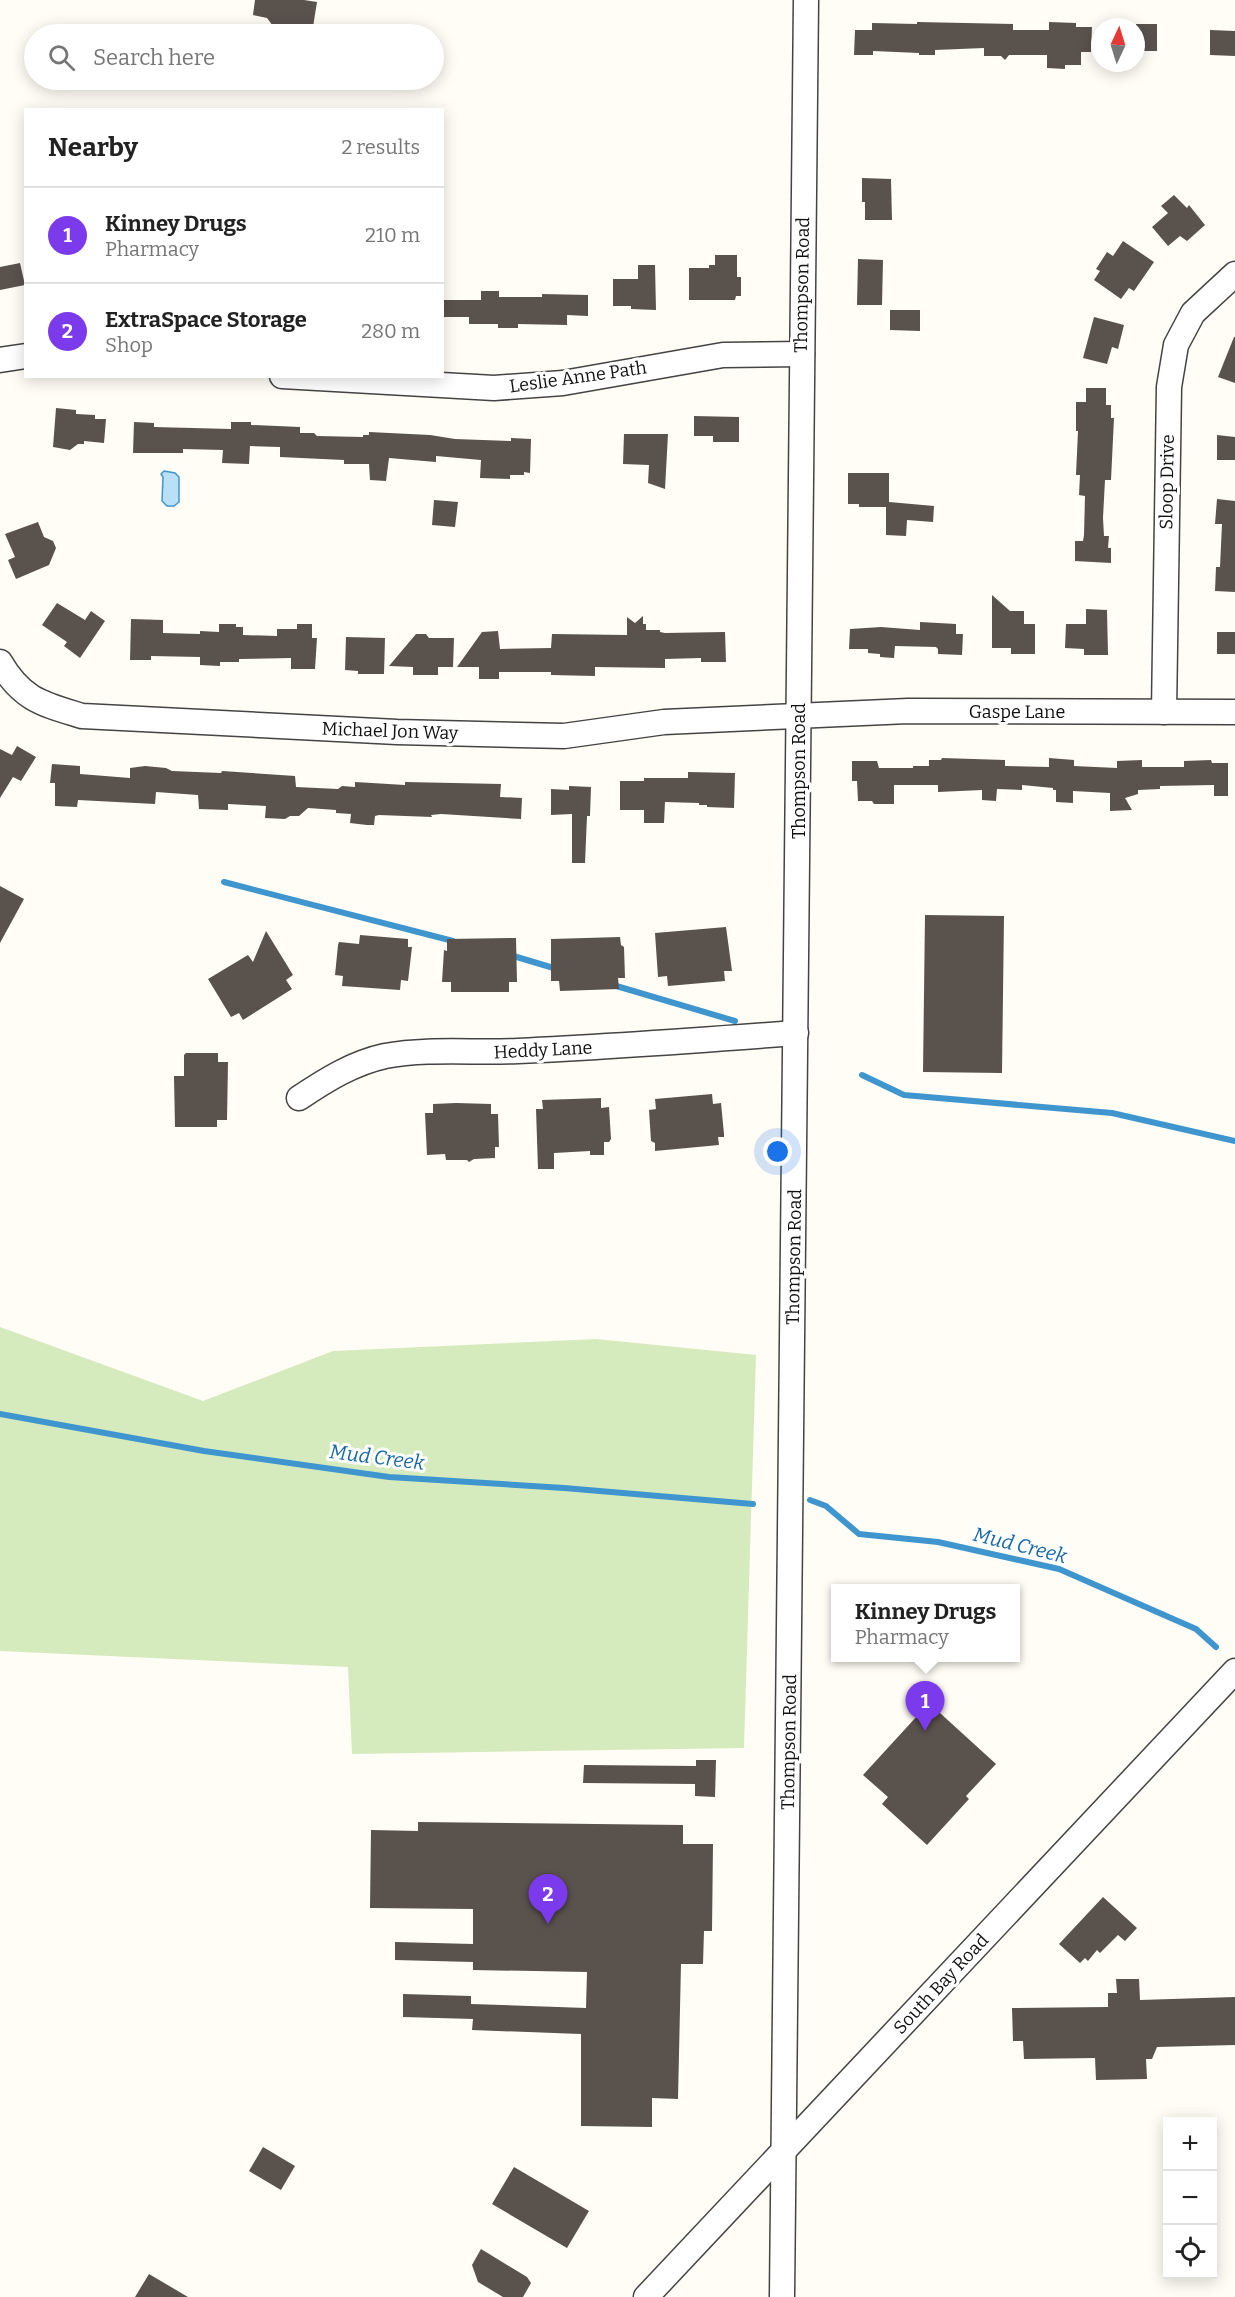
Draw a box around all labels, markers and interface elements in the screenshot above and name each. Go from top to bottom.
north arrow [1091,18,1145,72]
search box [24,24,444,90]
icon: search [45,41,78,74]
text: Search here [93,44,215,71]
text: Nearby [48,132,138,163]
text: 2 results [341,135,420,159]
text: Kinney Drugs [105,210,247,237]
street label: Thompson Road [790,216,814,353]
text: 1 [63,223,72,247]
text: 210 m [365,223,420,247]
text: Pharmacy [105,237,199,261]
text: ExtraSpace Storage [105,306,307,333]
text: 2 [62,319,73,343]
text: 280 m [361,319,420,343]
text: Shop [105,333,153,357]
street label: Leslie Anne Path [508,356,648,398]
street label: Sloop Drive [1155,434,1179,530]
street label: Gaspe Lane [969,701,1065,723]
street label: Thompson Road [788,703,810,839]
street label: Michael Jon Way [321,718,459,744]
street label: Heddy Lane [493,1036,593,1064]
your location [763,1137,792,1166]
street label: Thompson Road [782,1188,806,1325]
water label: Mud Creek [328,1439,426,1475]
water label: Mud Creek [971,1522,1069,1568]
popup [831,1584,1020,1662]
text: Kinney Drugs [855,1598,996,1625]
text: Pharmacy [855,1625,949,1649]
street label: Thompson Road [777,1673,801,1810]
pin: 1 [906,1682,944,1731]
pin: 2 [528,1874,568,1924]
street label: South Bay Road [889,1929,993,2039]
map controls [1163,2117,1217,2279]
button: + [1163,2117,1217,2171]
button: − [1163,2171,1217,2225]
button: locate [1163,2225,1217,2279]

